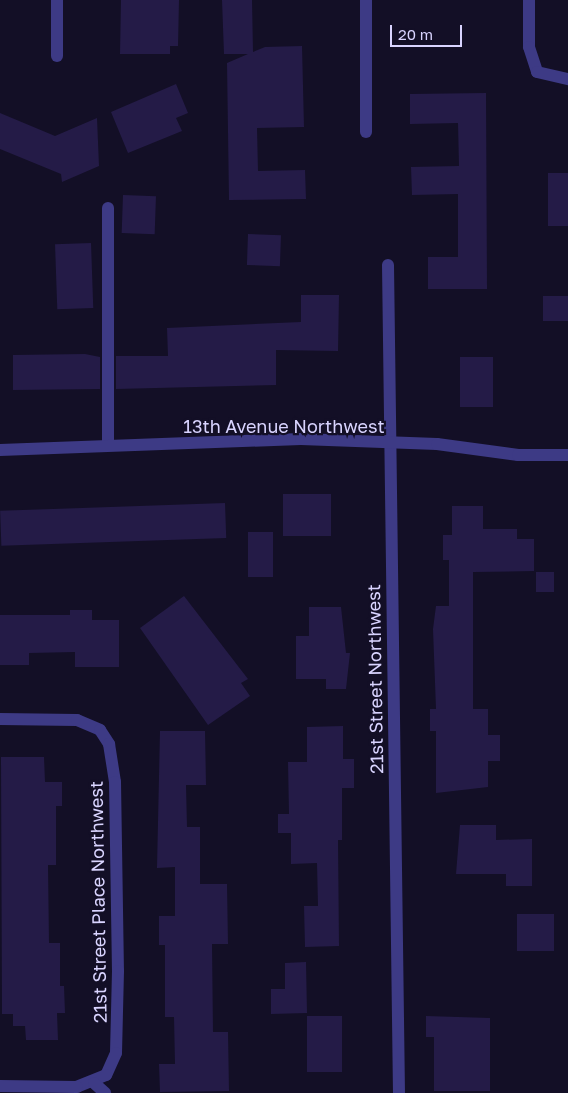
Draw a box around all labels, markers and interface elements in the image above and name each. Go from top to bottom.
scale bar [393,15,466,47]
text: 20 m [398,25,433,43]
street label: 13th Avenue Northwest [183,415,385,437]
street label: 21st Street Northwest [363,584,387,774]
street label: 21st Street Place Northwest [85,781,111,1023]

